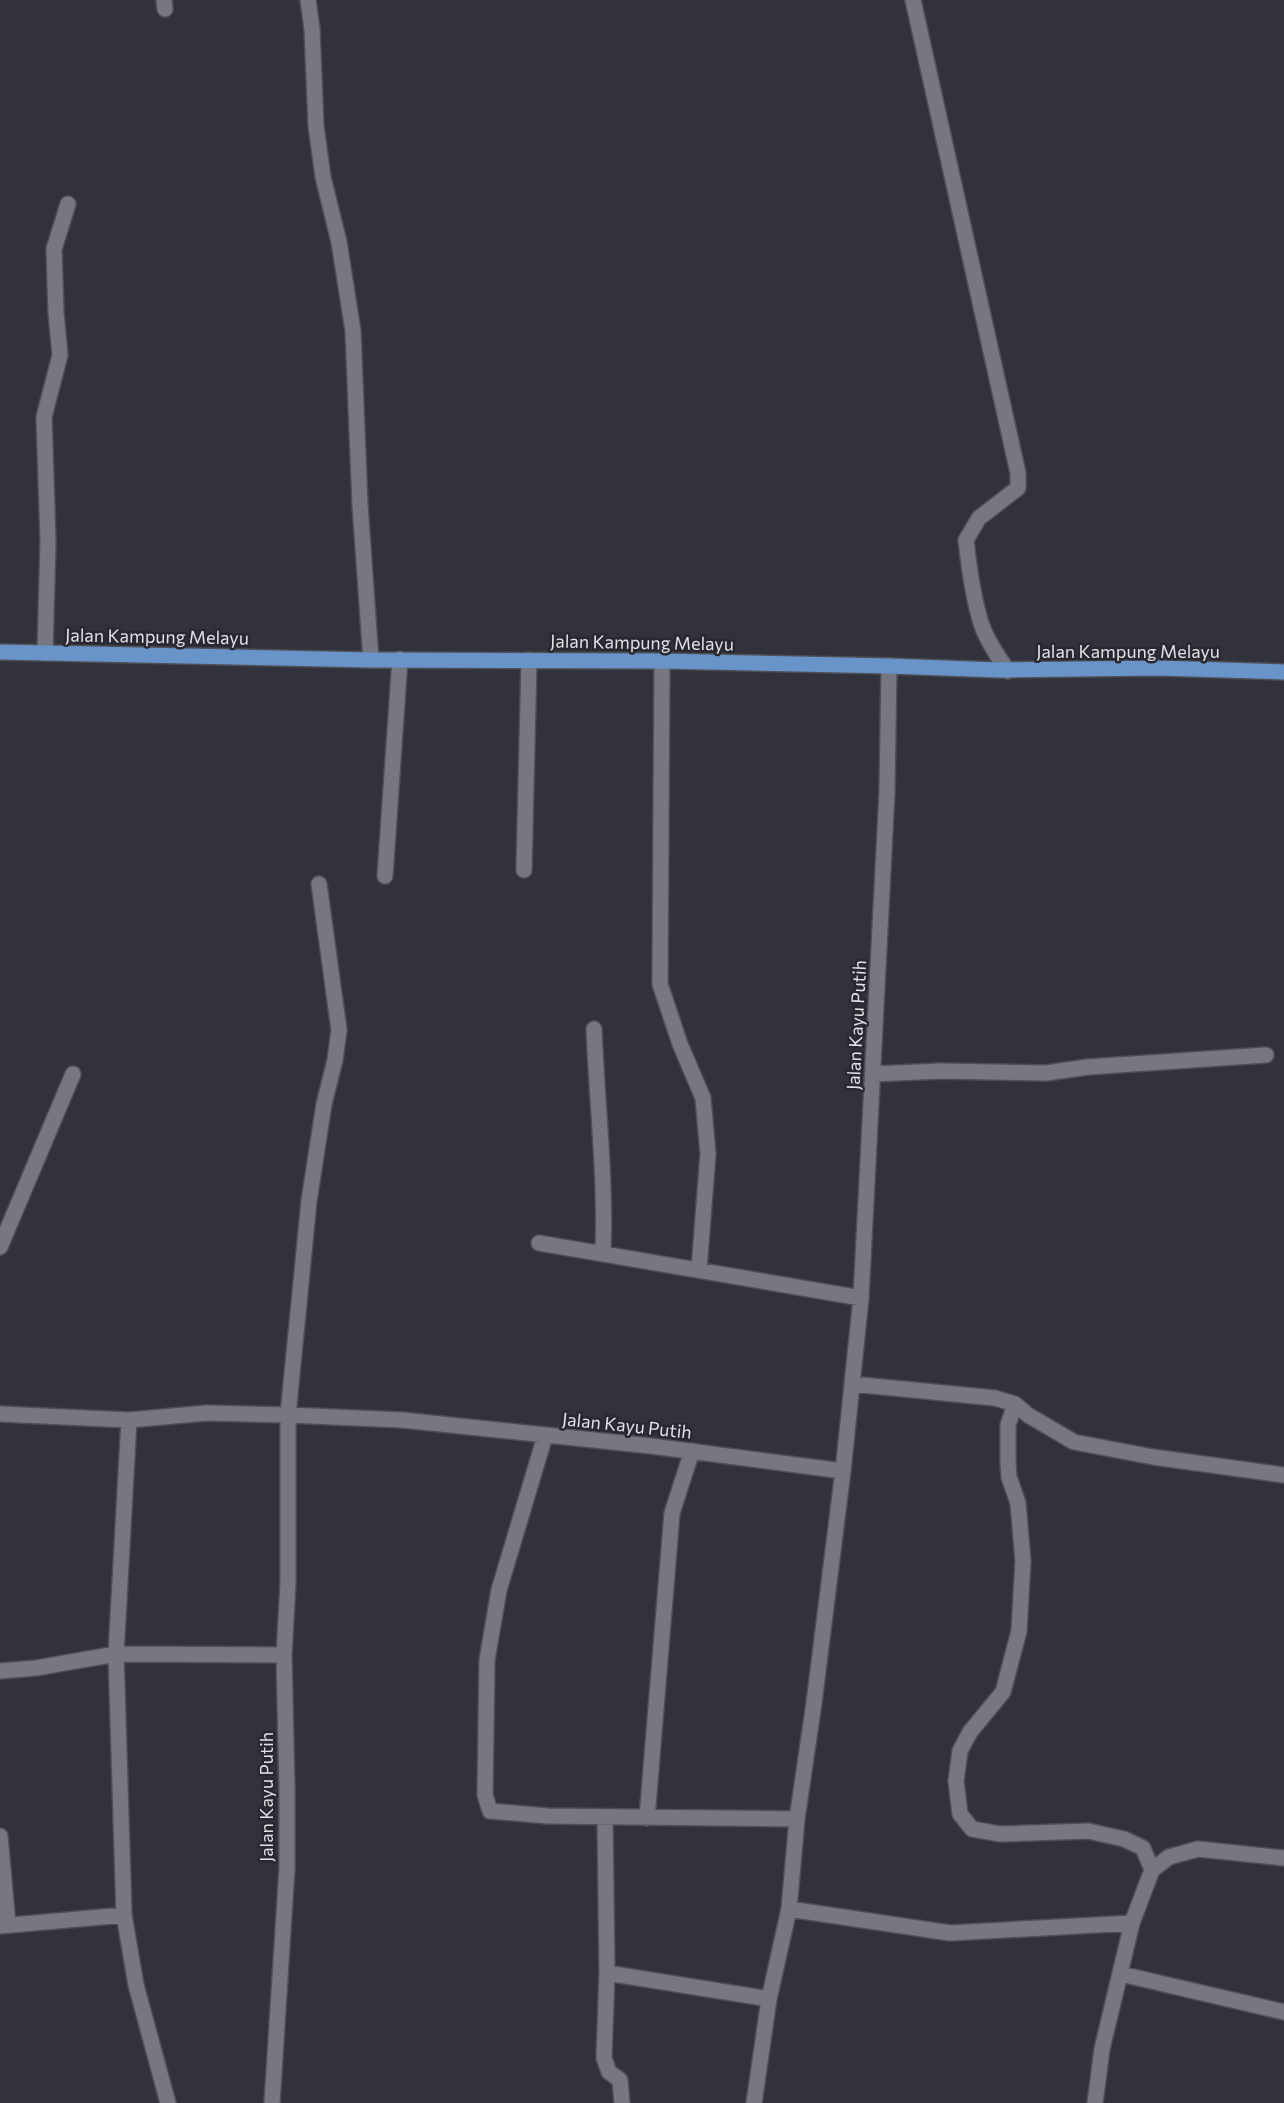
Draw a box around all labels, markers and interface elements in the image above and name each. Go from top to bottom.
street label: Jalan Kampung Melayu [65,623,249,649]
street label: Jalan Kampung Melayu [550,629,734,655]
street label: Jalan Kampung Melayu [1036,640,1220,662]
street label: Jalan Kayu Putih [842,959,870,1091]
street label: Jalan Kayu Putih [561,1407,693,1443]
street label: Jalan Kayu Putih [255,1732,277,1862]

